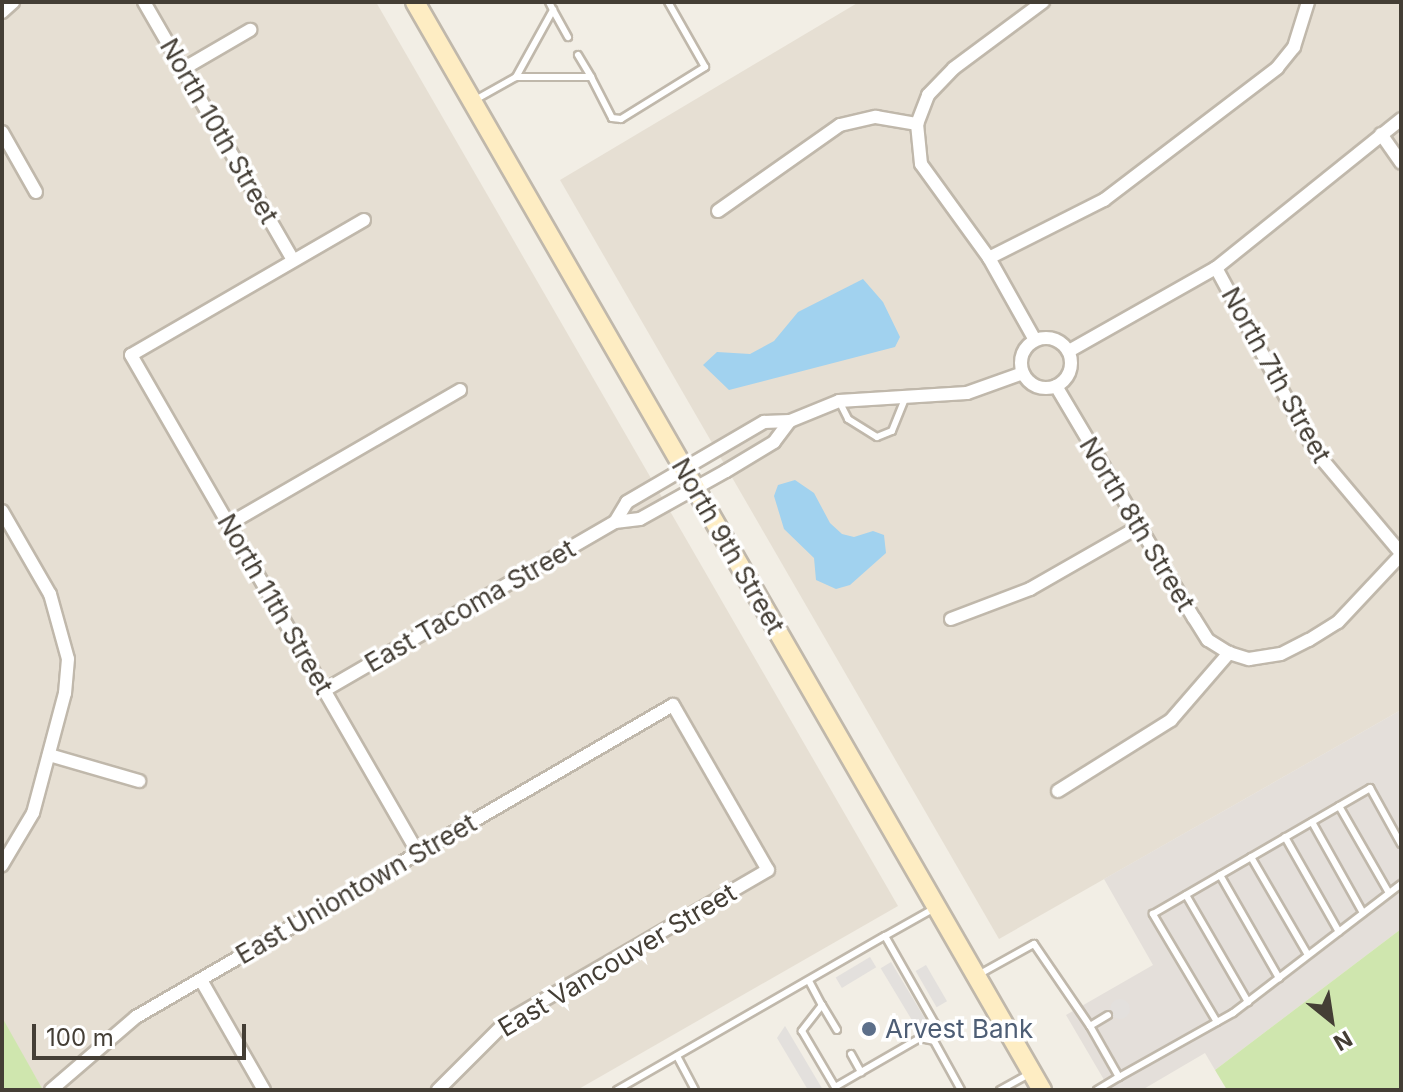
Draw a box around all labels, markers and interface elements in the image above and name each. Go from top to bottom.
street label: North 10th Street [153,33,285,229]
street label: North 7th Street [1215,282,1337,468]
street label: North 8th Street [1073,431,1201,617]
street label: North 9th Street [665,453,791,639]
street label: North 11th Street [211,508,339,700]
street label: East Tacoma Street [359,533,581,679]
street label: East Uniontown Street [230,807,482,971]
street label: East Vancouver Street [492,877,742,1043]
north arrow [1291,980,1371,1060]
scale bar [36,1008,250,1058]
place label: Arvest Bank [885,1013,1033,1045]
marker: Arvest Bank [860,1020,878,1038]
text: 100 m [46,1023,114,1052]
text: N [1329,1025,1357,1056]

